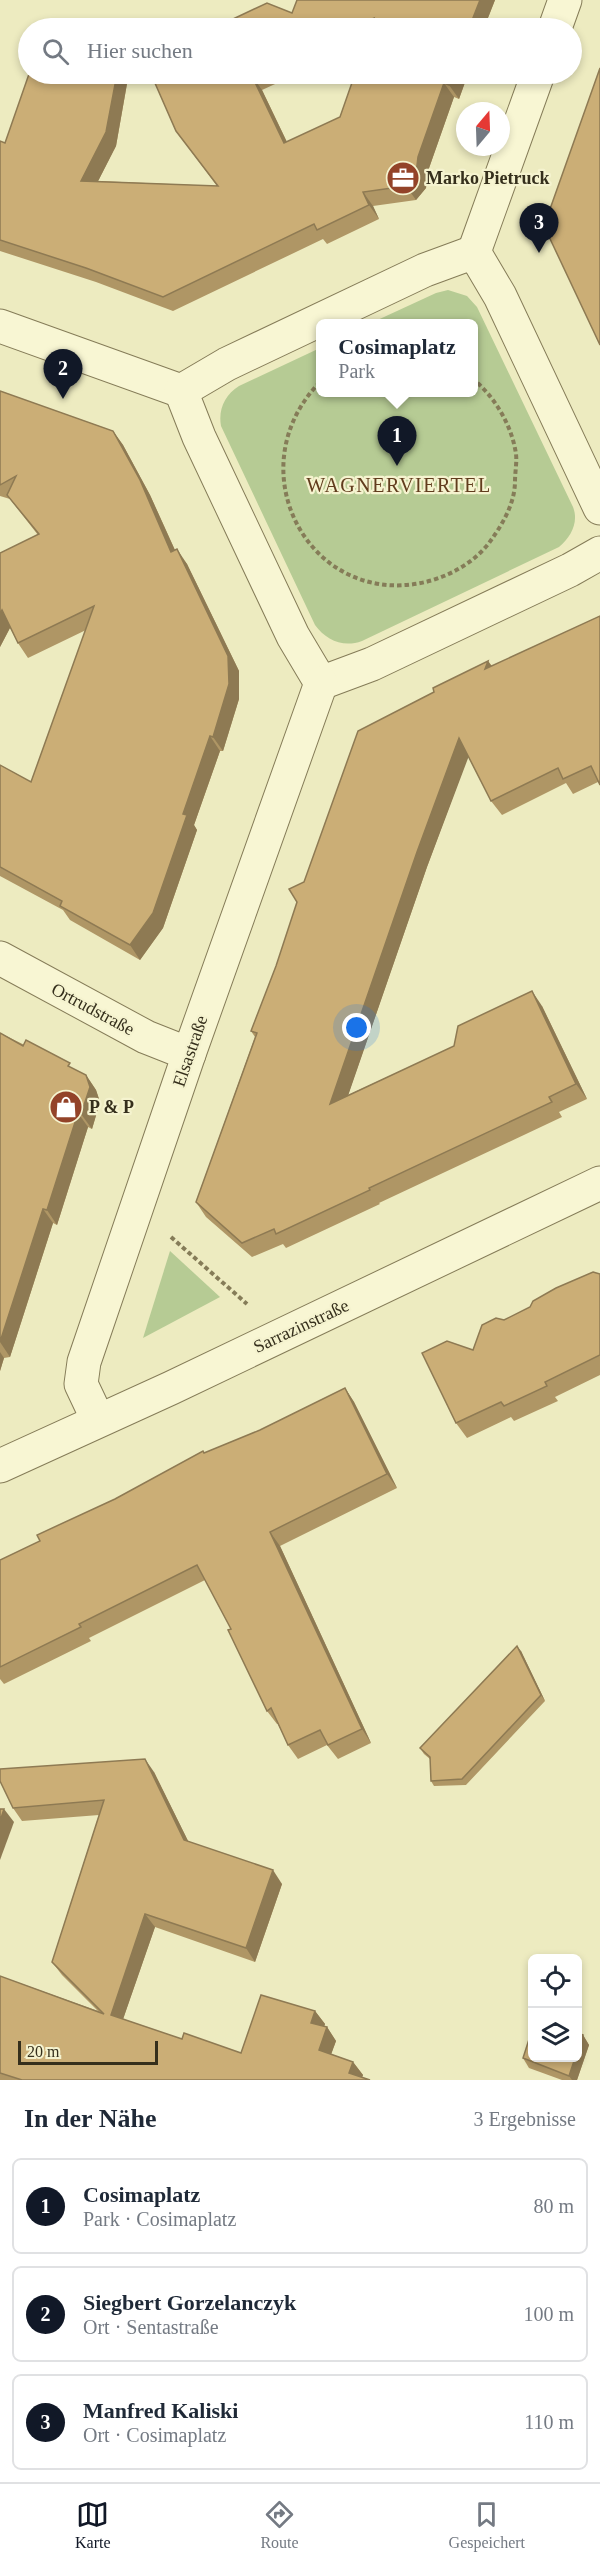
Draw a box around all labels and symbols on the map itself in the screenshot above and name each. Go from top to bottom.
north arrow [456,102,510,156]
office icon: Marko Pietruck [385,160,421,196]
place label: Marko Pietruck [426,168,549,188]
pin: 3 [520,204,558,253]
pin: 2 [44,350,82,399]
pin: 1 [378,416,416,466]
district label: WAGNERVIERTEL [306,474,492,496]
street label: Ortrudstraße [48,979,138,1039]
street label: Elsastraße [169,1013,211,1089]
your location [342,1013,371,1042]
shop icon: P & P [48,1089,84,1125]
place label: P & P [89,1097,134,1117]
street label: Sarrazinstraße [250,1295,352,1357]
scale bar [18,2038,158,2066]

